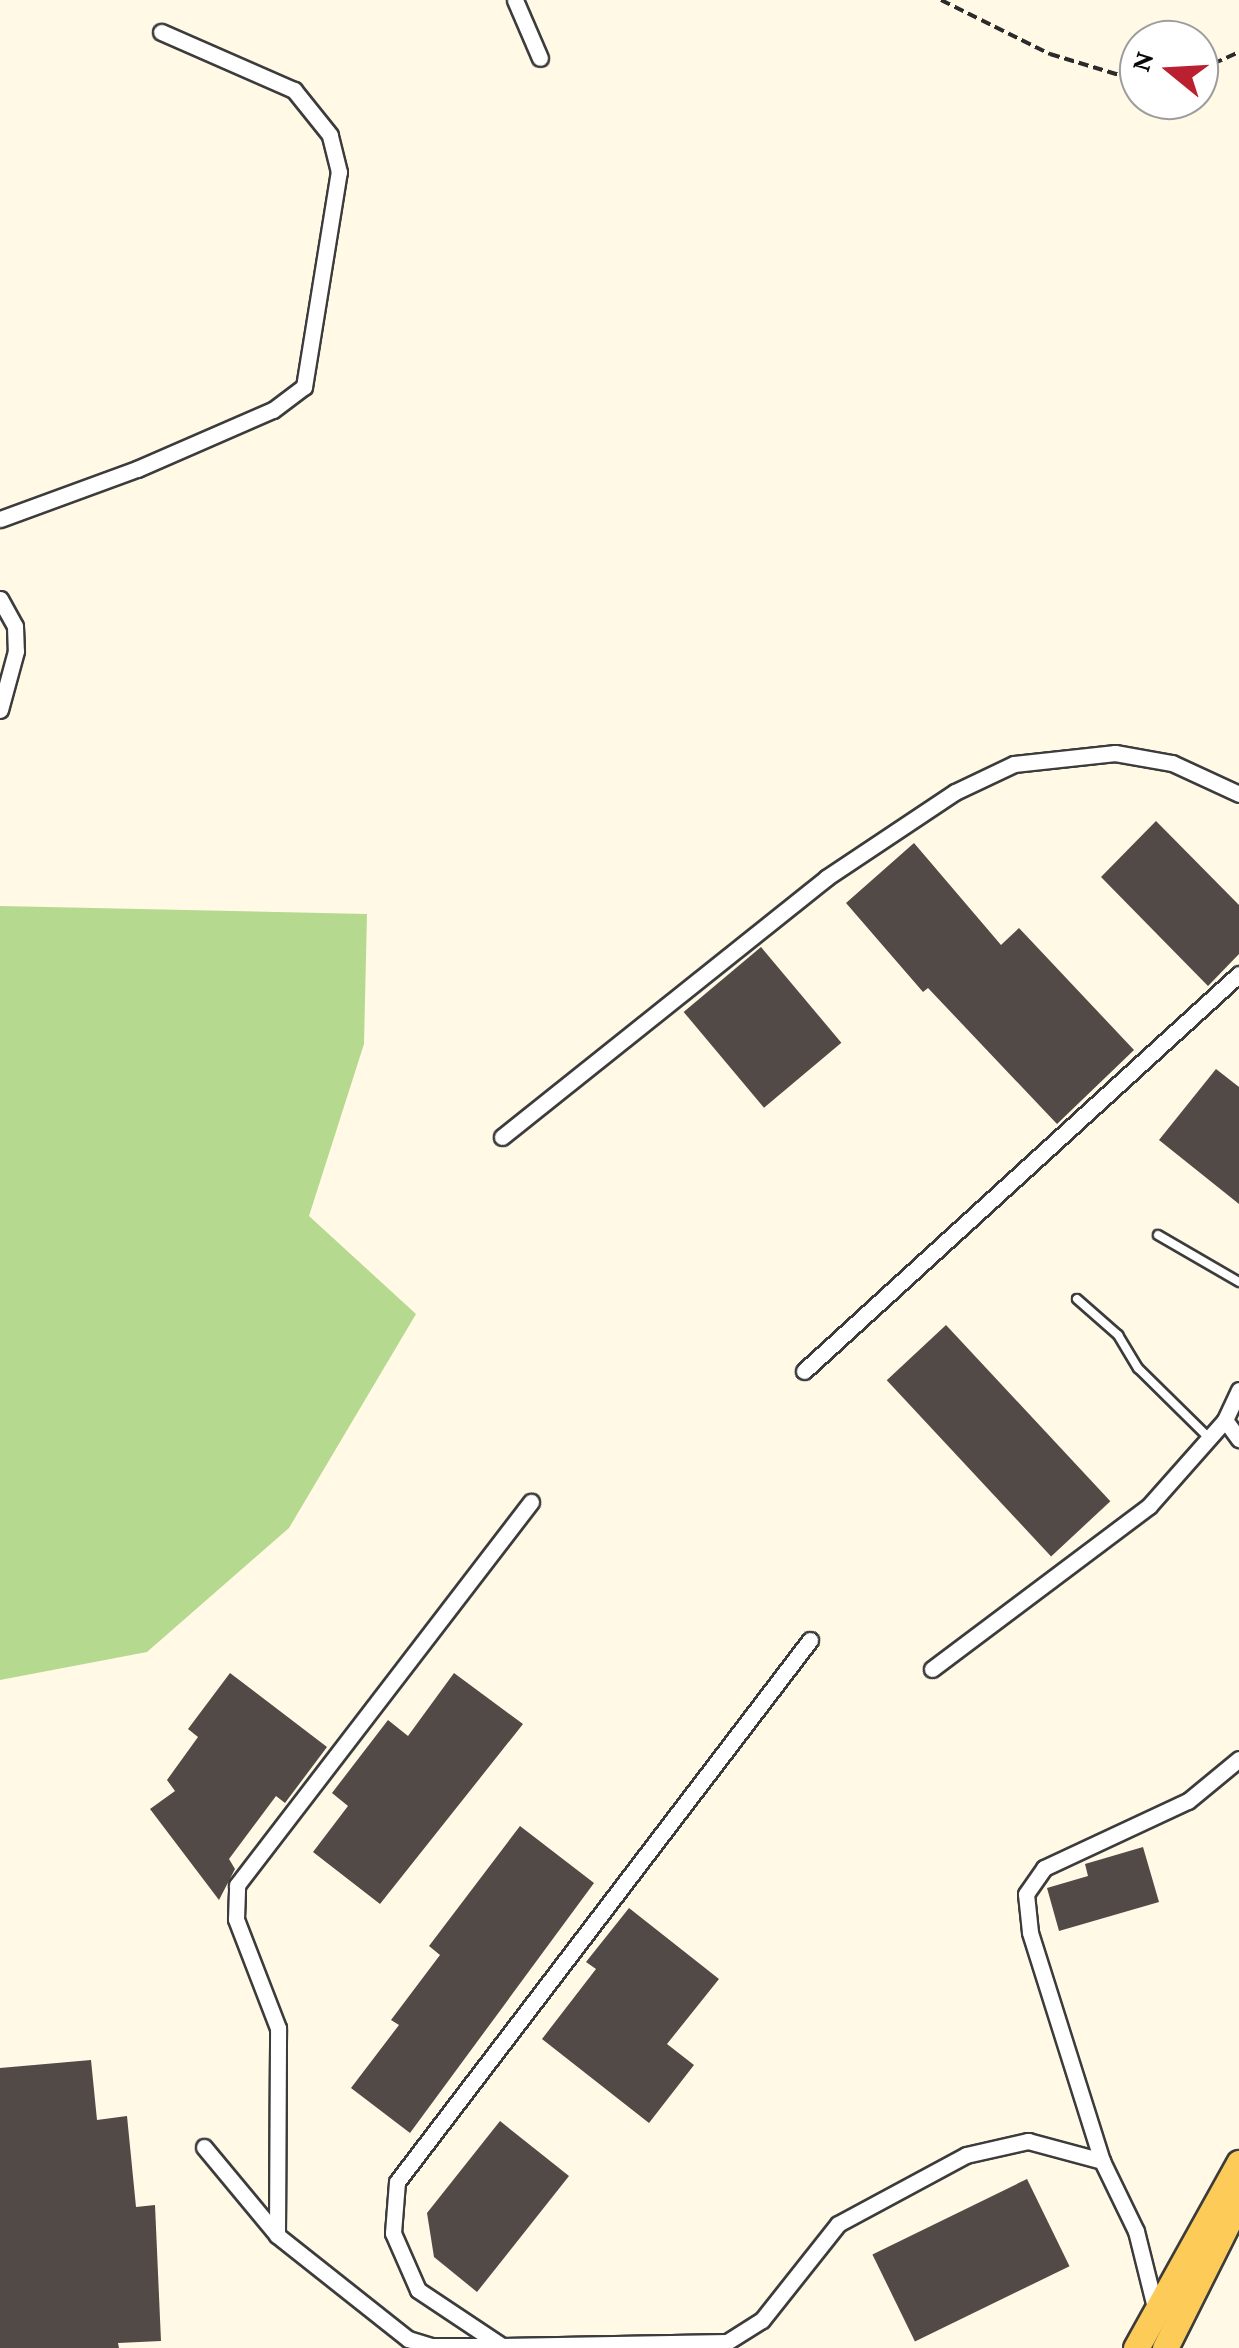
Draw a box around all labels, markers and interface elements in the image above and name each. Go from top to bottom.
north arrow [1119,20,1219,120]
text: N [1124,47,1160,75]

